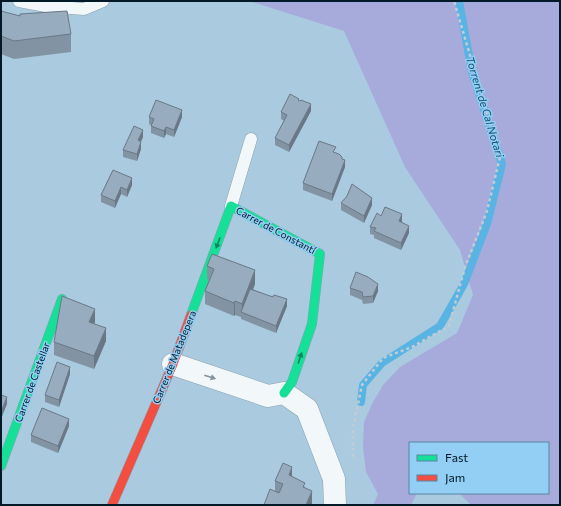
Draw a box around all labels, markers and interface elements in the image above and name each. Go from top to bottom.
water label: Torrent de Cal Notari [464,55,507,160]
street label: Carrer de Constantí [234,204,318,256]
one-way arrow [214,237,220,249]
street label: Carrer de Matadepera [150,309,198,405]
street label: Carrer de Castellar [12,340,52,424]
one-way arrow [298,351,304,363]
one-way arrow [204,374,216,380]
legend [409,442,549,494]
text: Fast [445,450,468,464]
text: Jam [445,470,465,485]

